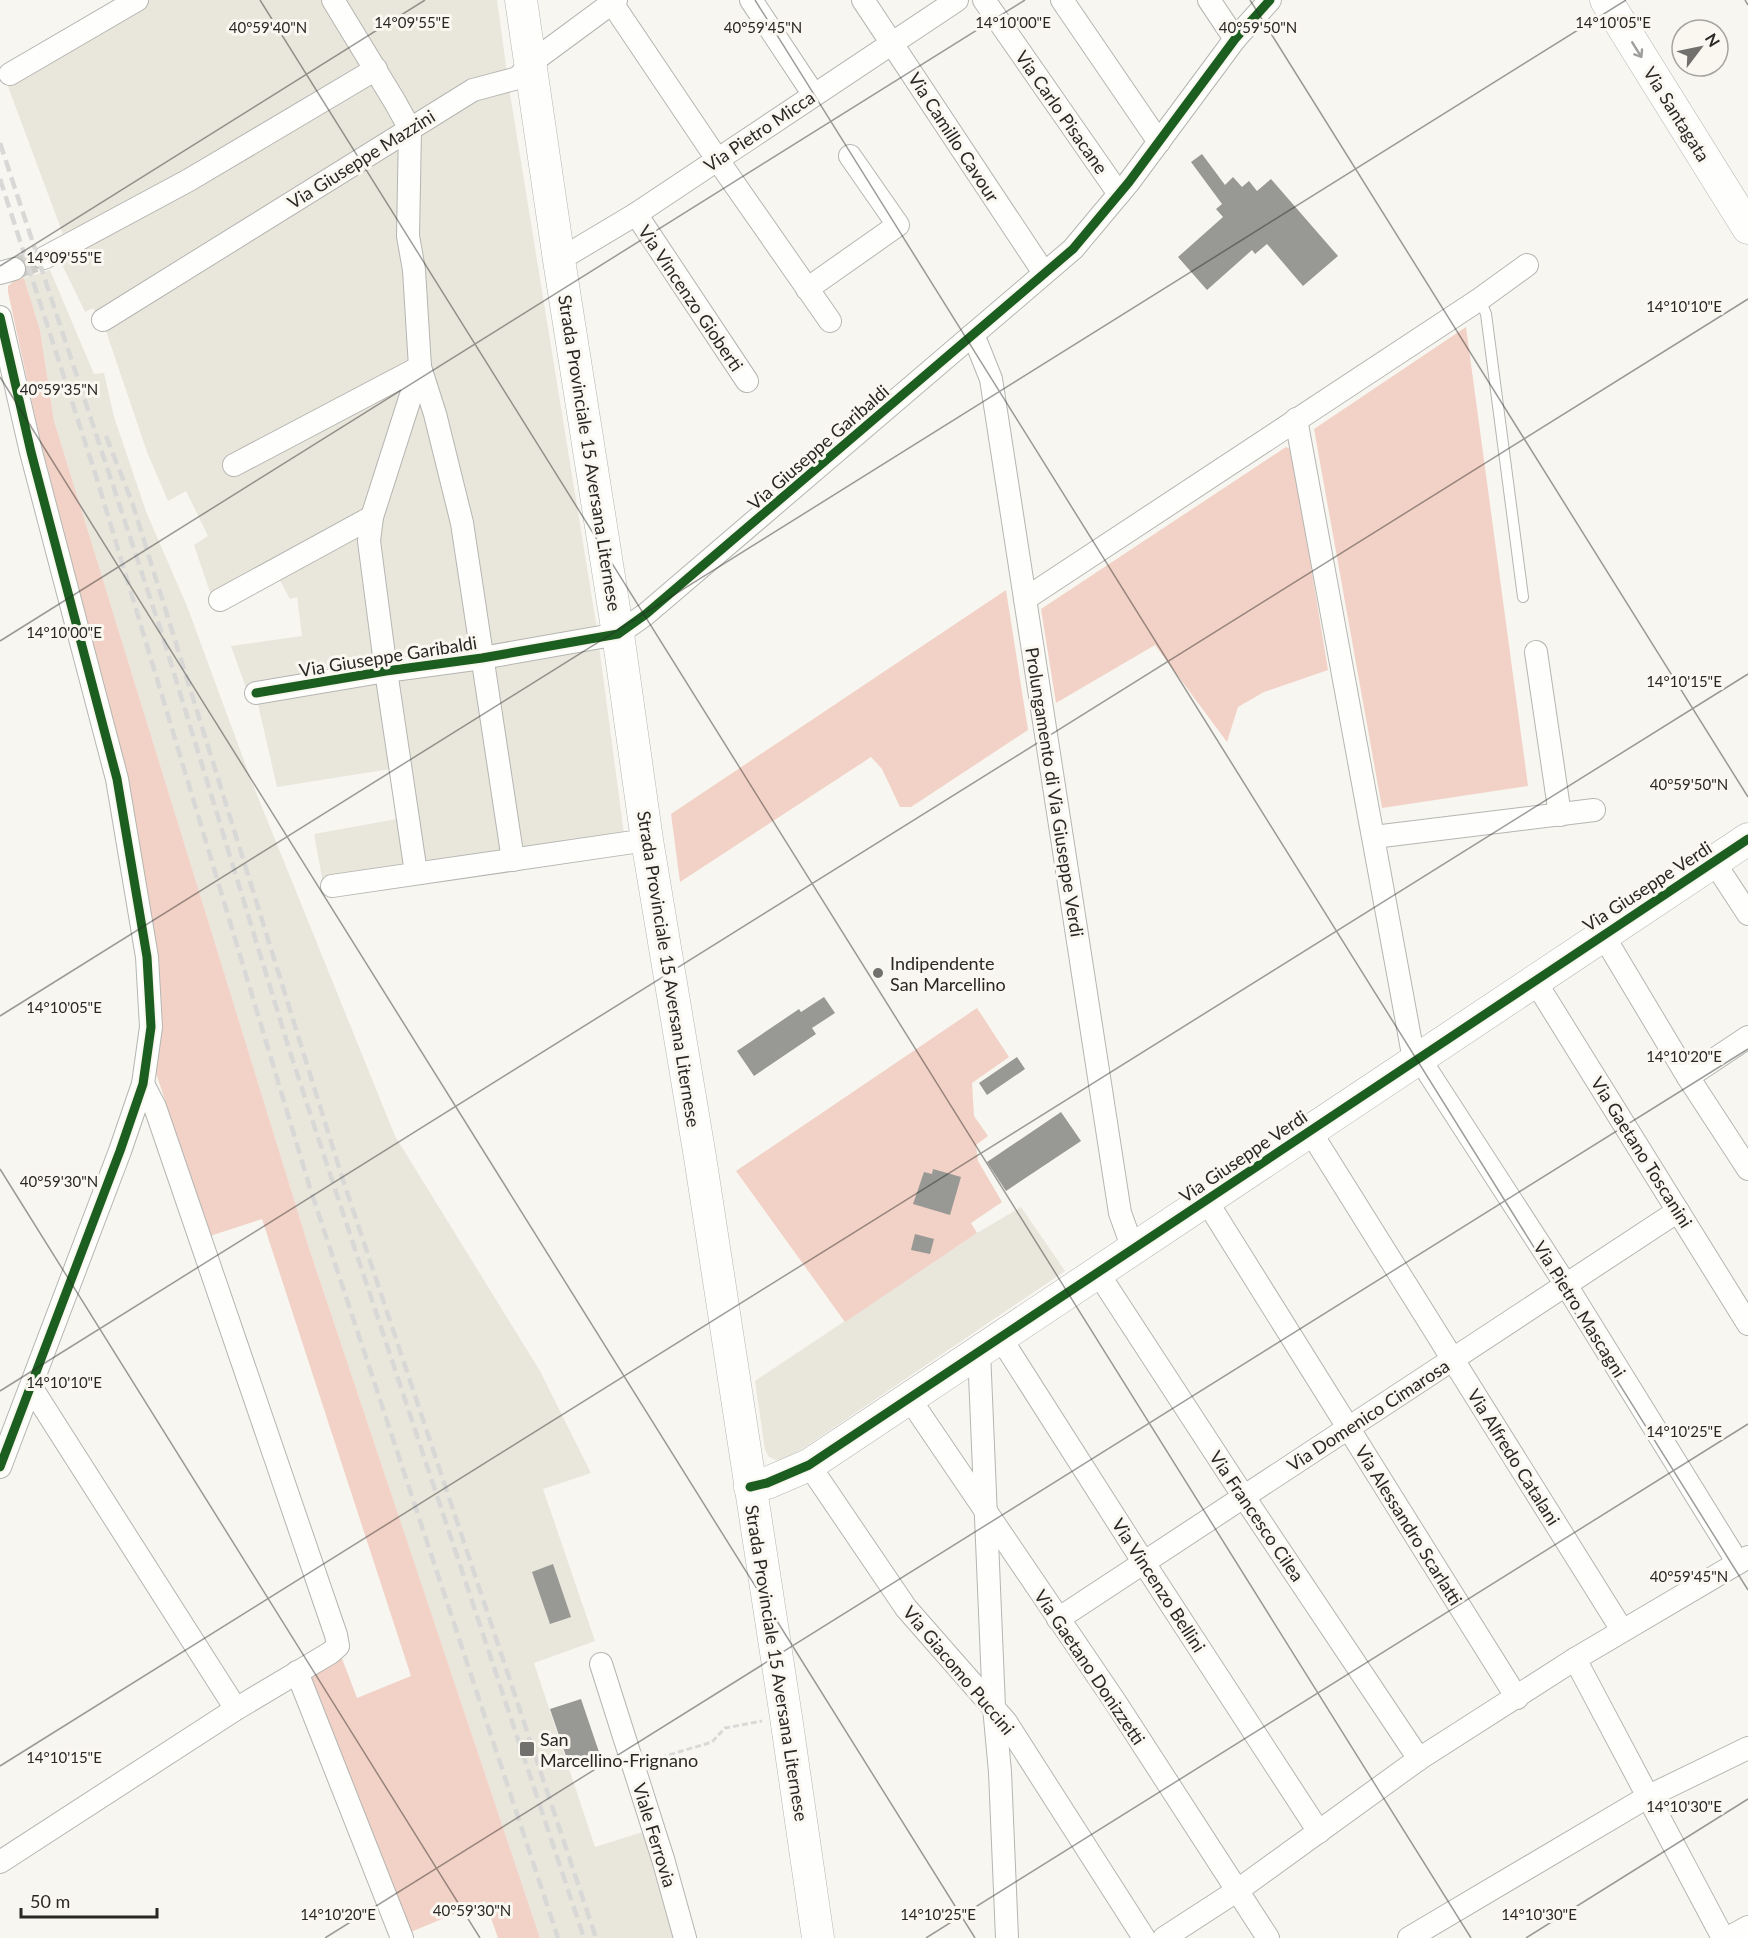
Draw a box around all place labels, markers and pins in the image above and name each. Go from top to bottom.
place label: Indipendente San Marcellino [890,952,1006,995]
marker: Indipendente San Marcellino [871,966,885,980]
place label: San Marcellino-Frignano [540,1728,698,1771]
marker: San Marcellino-Frignano [518,1740,536,1758]

